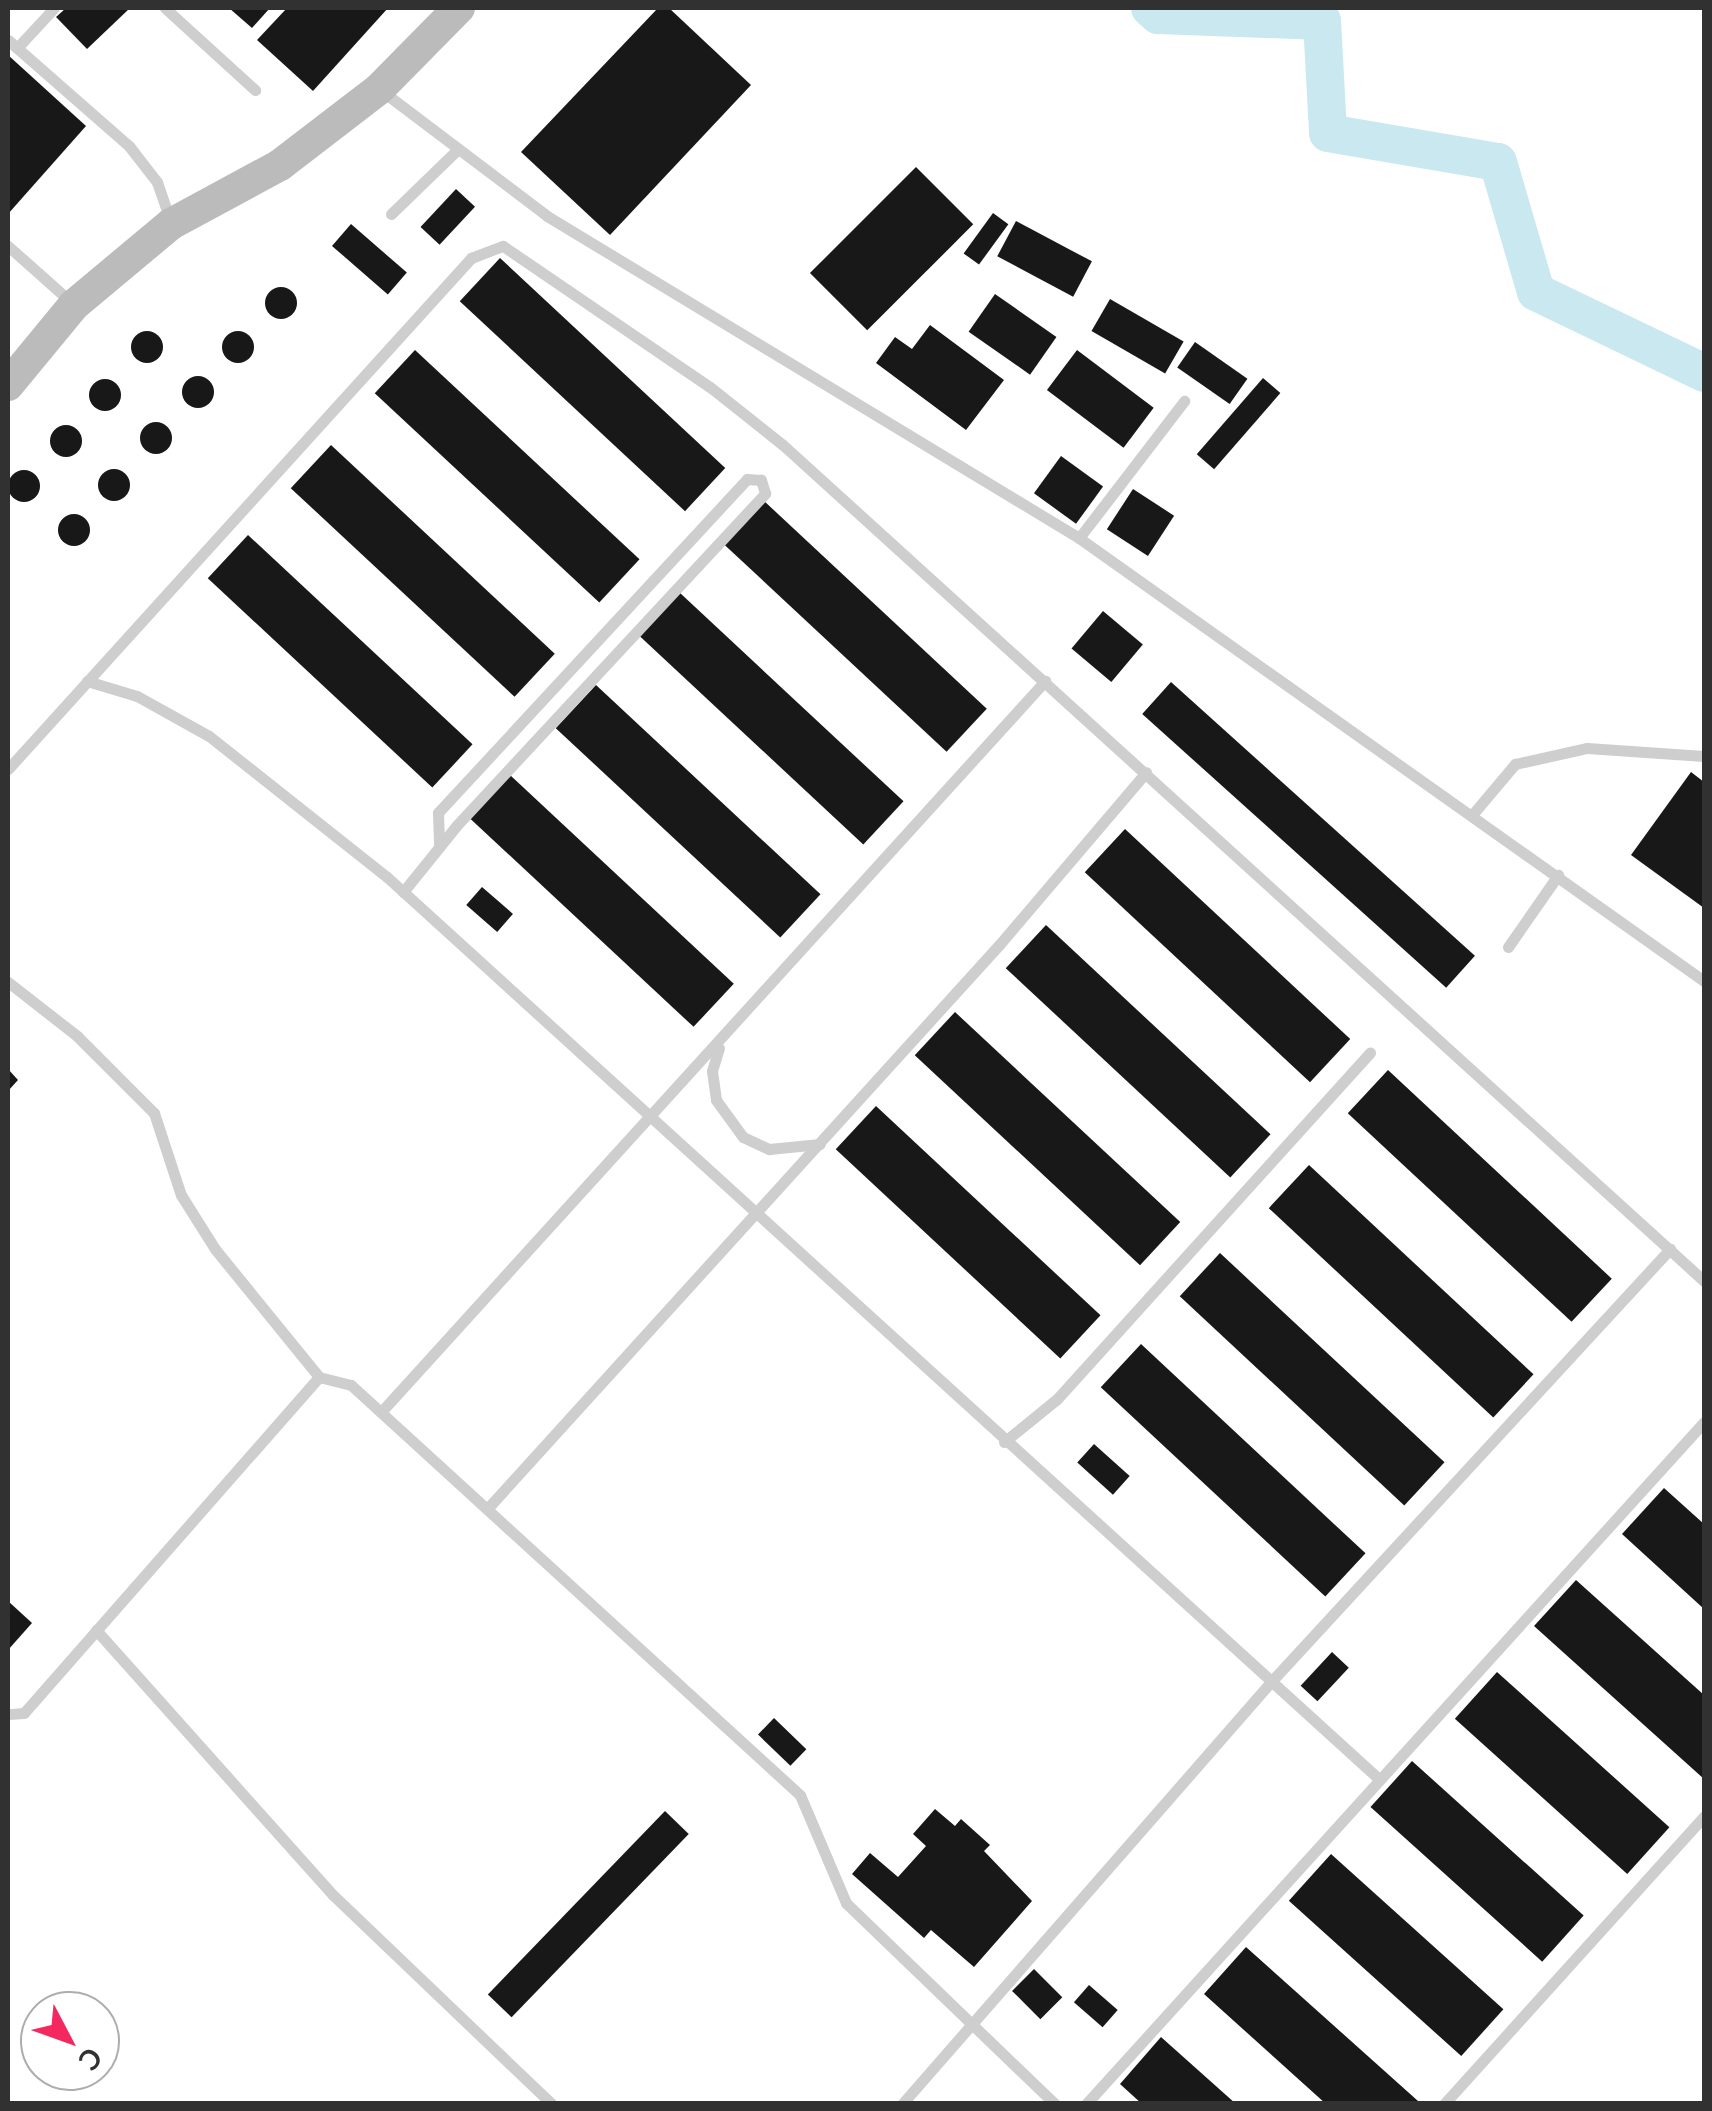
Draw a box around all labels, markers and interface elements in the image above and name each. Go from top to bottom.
north arrow [20,1991,120,2091]
text: С [72,2041,110,2078]

